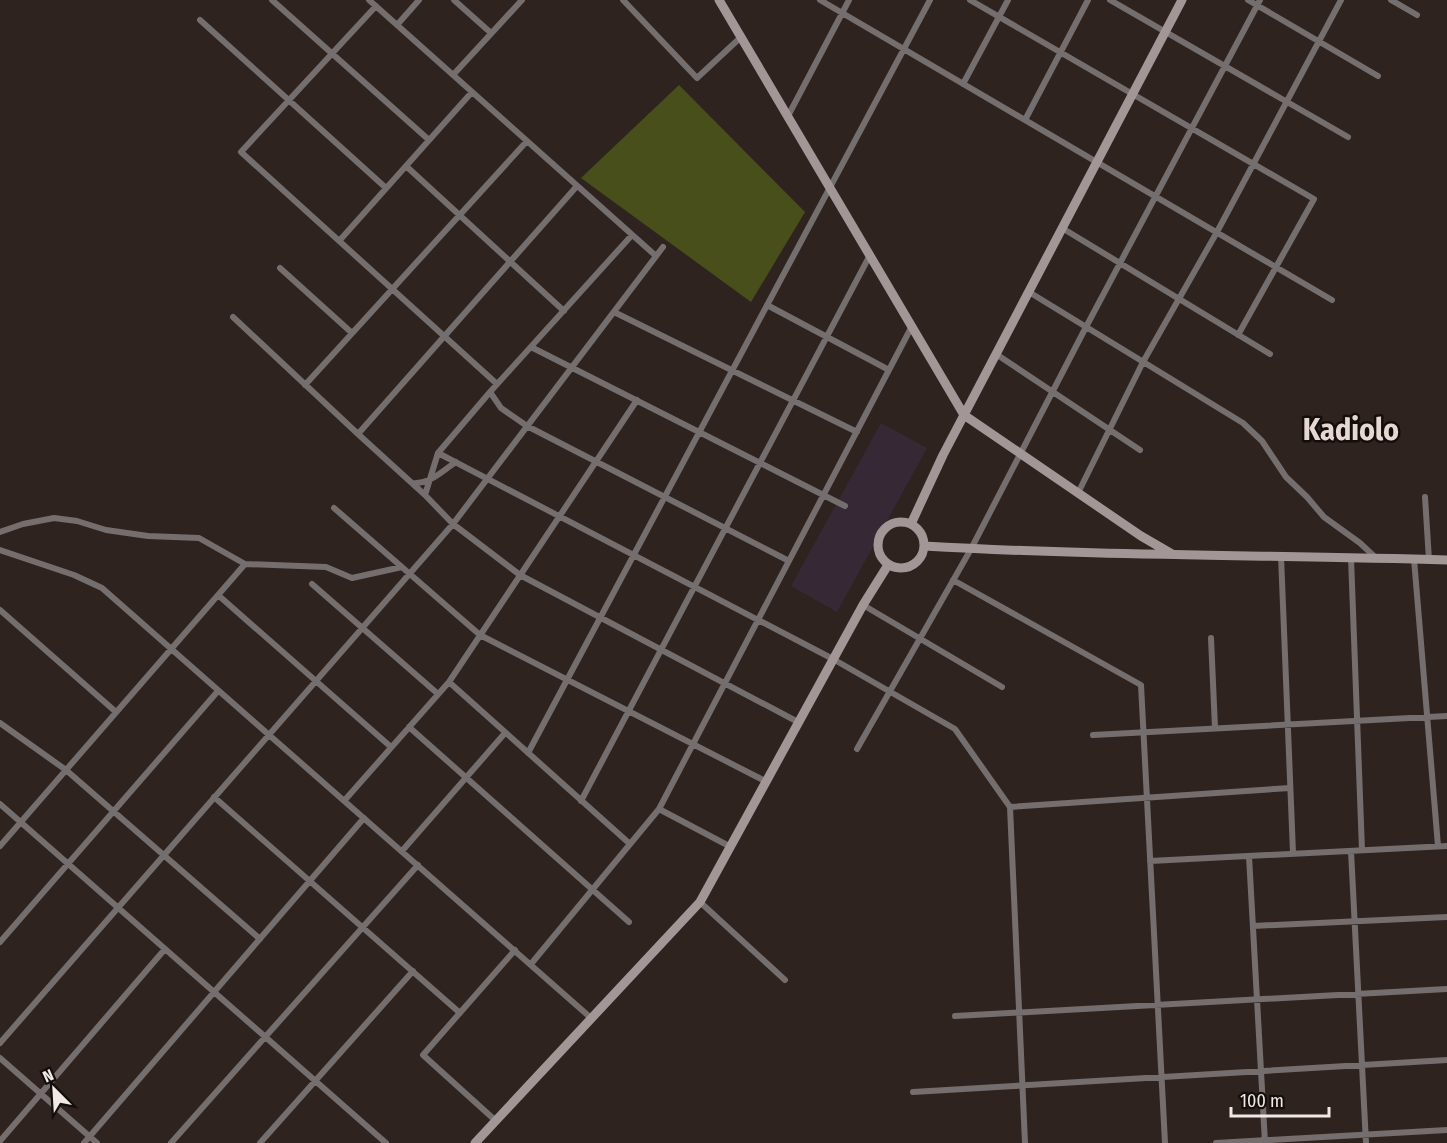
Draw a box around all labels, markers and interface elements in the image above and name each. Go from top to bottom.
district label: Kadiolo [1303,412,1399,448]
north arrow [24,1059,84,1119]
text: N [40,1065,56,1086]
scale bar [1231,1080,1328,1118]
text: 100 m [1240,1090,1284,1112]

